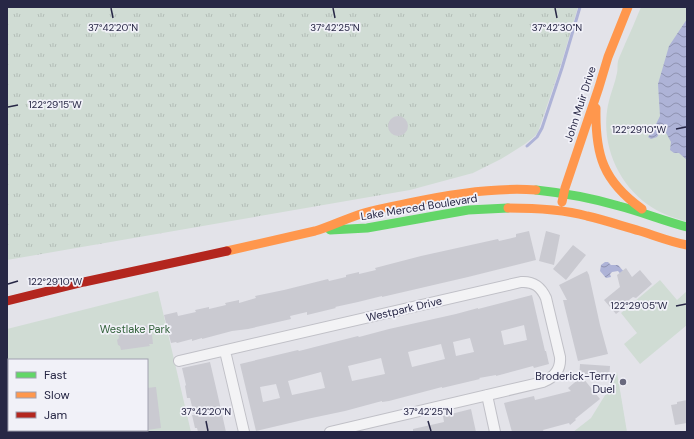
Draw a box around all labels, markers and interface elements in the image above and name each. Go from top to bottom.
text: 37°42'20"N [88,21,138,34]
text: 37°42'25"N [310,21,360,34]
text: 37°42'30"N [532,21,582,34]
street label: John Muir Drive [561,64,599,144]
text: 122°29'15"W [28,98,82,111]
text: 122°29'10"W [612,123,666,136]
street label: Lake Merced Boulevard [360,191,478,223]
text: 122°29'10"W [28,275,82,288]
street label: Westpark Drive [365,293,443,325]
text: 122°29'05"W [611,299,668,312]
park label: Westlake Park [100,322,171,336]
legend [8,359,148,431]
text: Fast [44,367,67,383]
place label: Broderick-Terry Duel [535,369,615,396]
marker: Broderick-Terry Duel [618,377,628,387]
text: Slow [44,387,70,403]
text: 37°42'20"N [181,405,231,418]
text: 37°42'25"N [403,405,453,418]
text: Jam [44,407,67,423]

